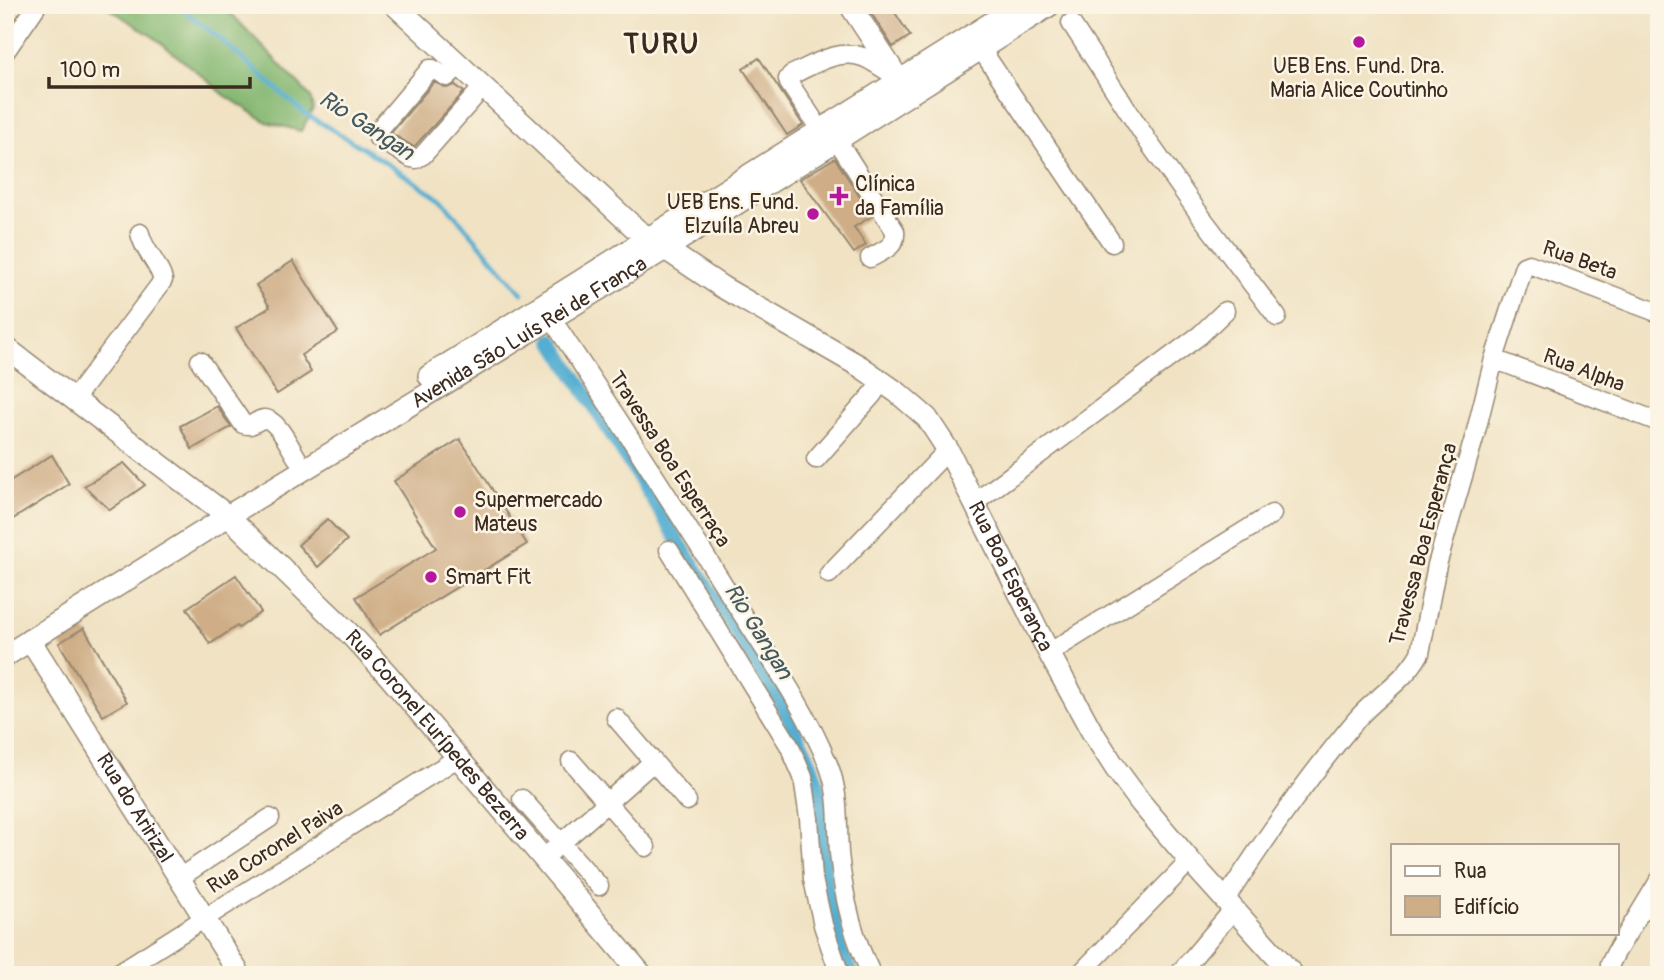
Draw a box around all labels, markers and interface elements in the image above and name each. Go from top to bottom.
district label: TURU [623,27,700,62]
marker: UEB Ens. Fund. Dra. Maria Alice Coutinho [1351,34,1367,50]
scale bar [49,46,250,90]
place label: UEB Ens. Fund. Dra. Maria Alice Coutinho [1270,53,1448,104]
text: 100 m [60,57,120,84]
water label: Rio Gangan [314,84,421,167]
place label: Clínica da Família [855,171,944,222]
marker: Clínica da Família [829,186,849,206]
place label: UEB Ens. Fund. Elzuíla Abreu [667,189,799,240]
marker: UEB Ens. Fund. Elzuíla Abreu [805,206,821,222]
street label: Rua Beta [1539,235,1621,286]
street label: Avenida São Luís Rei de França [406,250,652,415]
street label: Rua Alpha [1539,343,1628,398]
street label: Travessa Boa Esperraça [603,366,737,552]
street label: Travessa Boa Esperança [1383,440,1463,648]
place label: Supermercado Mateus [474,487,603,538]
street label: Rua Boa Esperança [962,497,1059,656]
marker: Supermercado Mateus [452,504,468,520]
place label: Smart Fit [445,564,532,591]
marker: Smart Fit [423,569,439,585]
water label: Rio Gangan [718,578,800,685]
street label: Rua Coronel Eurípedes Bezerra [339,624,535,846]
street label: Rua do Aririzal [90,748,179,868]
street label: Rua Coronel Paiva [202,795,348,900]
legend [1391,844,1618,934]
text: Rua [1454,858,1487,885]
text: Edifício [1454,894,1519,921]

